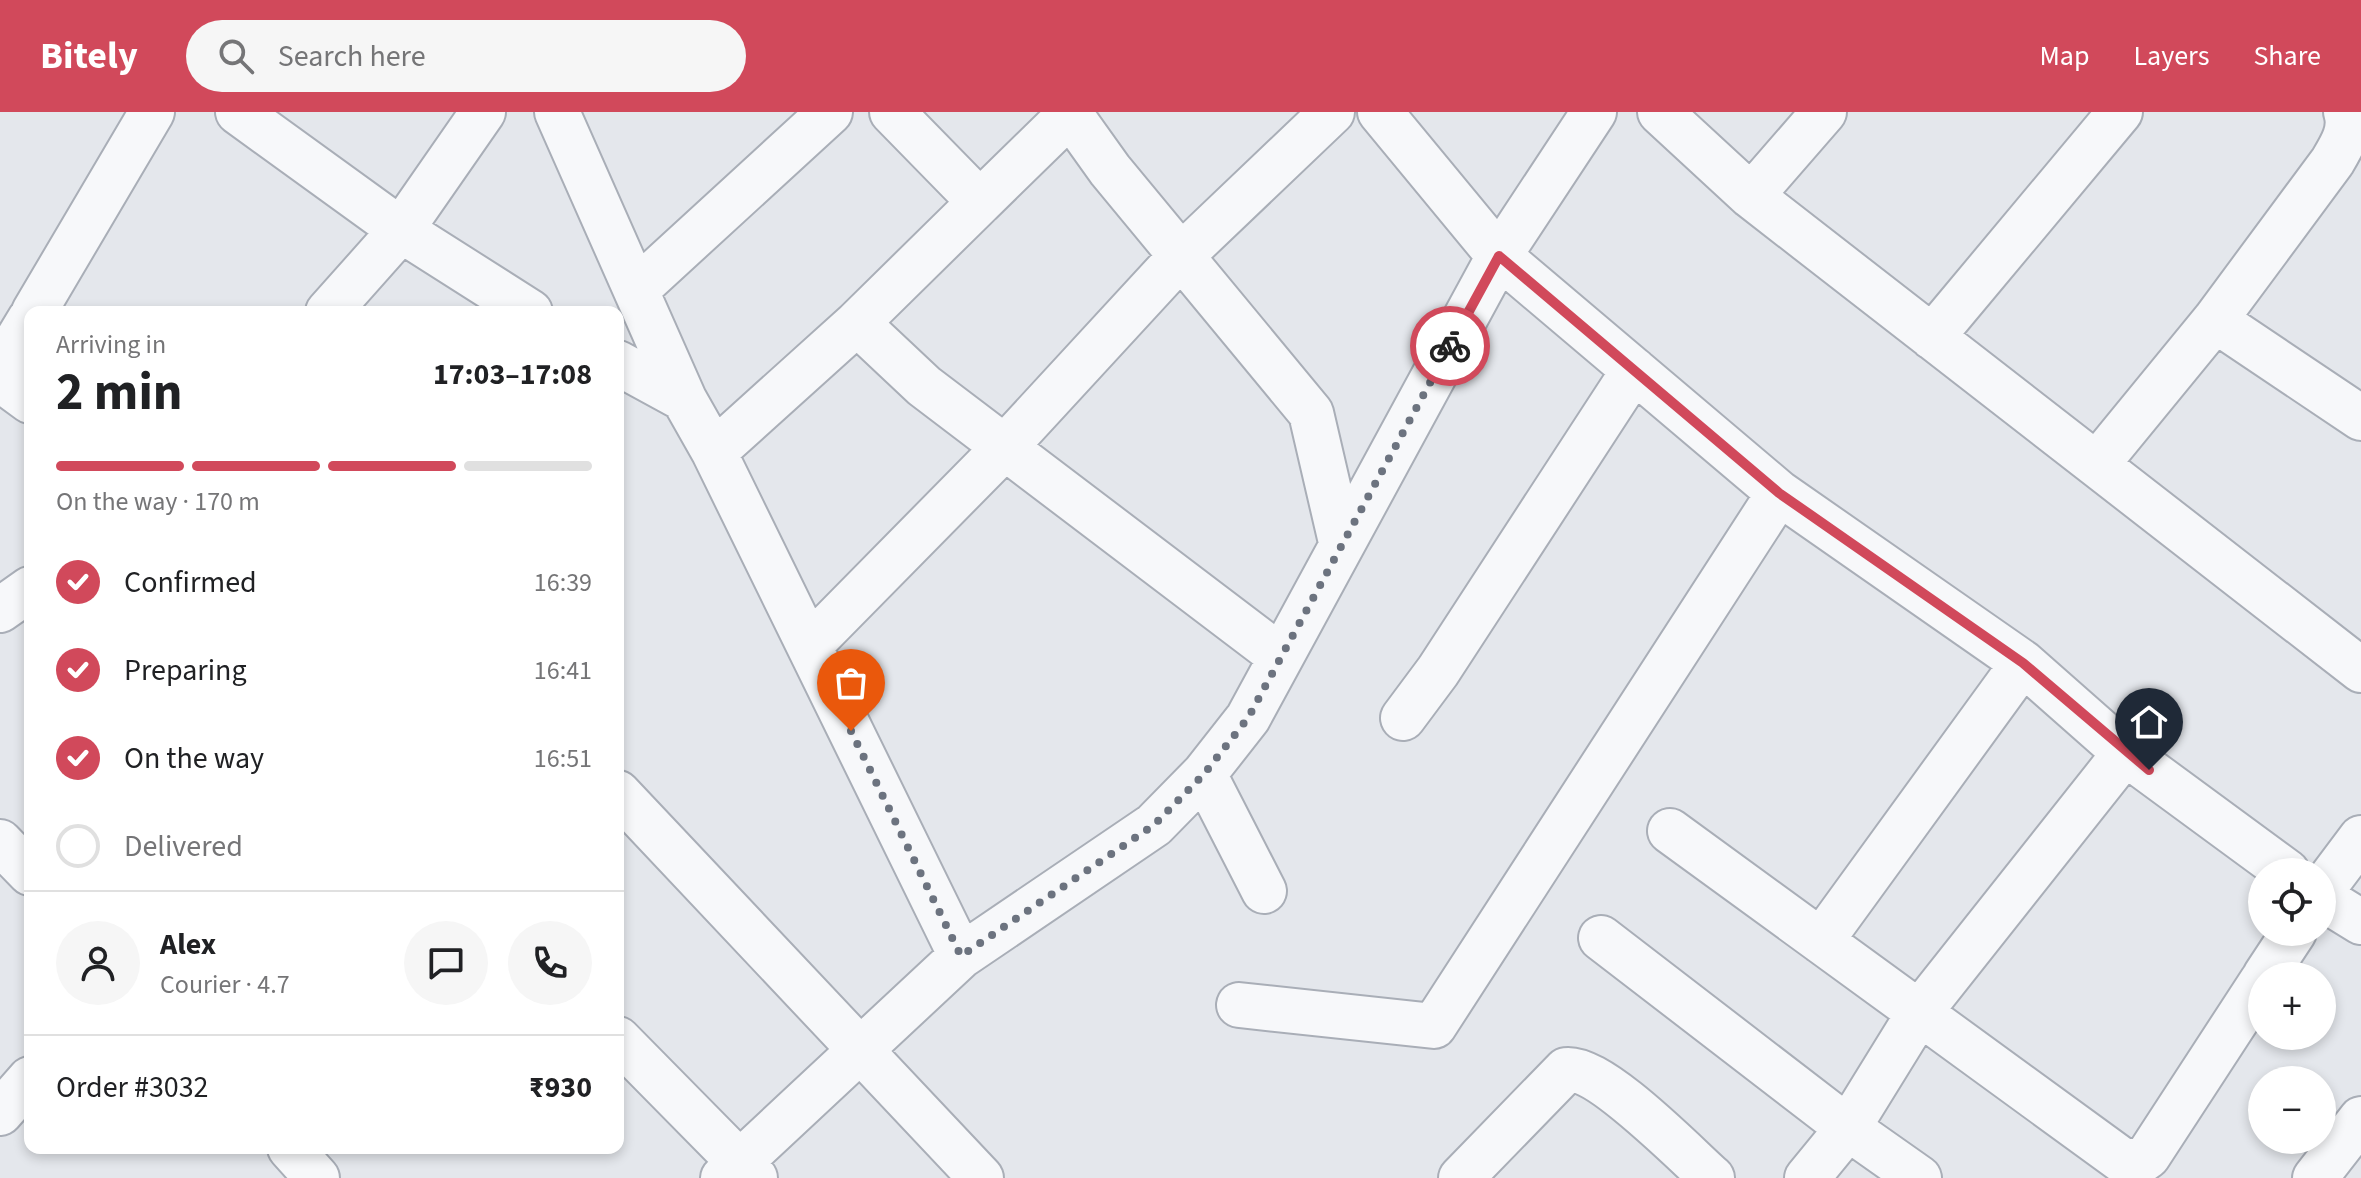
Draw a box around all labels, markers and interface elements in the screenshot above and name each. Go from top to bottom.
search box [186,20,746,92]
text: Bitely [40,29,138,83]
icon: search [214,34,258,78]
text: Search here [278,35,426,78]
text: Map [2039,36,2089,76]
text: Layers [2133,36,2209,76]
text: Share [2253,36,2321,76]
courier [1410,306,1490,386]
icon: bike [1428,324,1472,368]
text: Arriving in [56,326,166,363]
text: 17:03–17:08 [433,353,592,396]
text: 2 min [56,356,183,430]
text: On the way · 170 m [56,483,260,520]
icon: check [56,560,100,604]
text: Confirmed [124,561,257,604]
text: 16:39 [534,564,592,601]
icon: check [56,648,100,692]
text: Preparing [124,649,247,692]
pin [817,649,885,731]
text: 16:41 [534,652,592,689]
icon: bag [829,661,873,705]
pin [2115,688,2183,770]
icon: home [2127,700,2171,744]
icon: check [56,736,100,780]
text: On the way [124,737,264,780]
text: 16:51 [534,740,592,777]
text: Delivered [124,825,243,868]
map controls [2248,858,2336,1154]
button: locate [2248,858,2336,946]
button: person [56,921,140,1005]
button: chat [404,921,488,1005]
button: phone [508,921,592,1005]
text: Alex [160,923,216,966]
button: + [2248,962,2336,1050]
text: Courier · 4.7 [160,966,290,1003]
text: Order #3032 [56,1066,209,1109]
text: ₹930 [529,1066,592,1109]
button: − [2248,1066,2336,1154]

